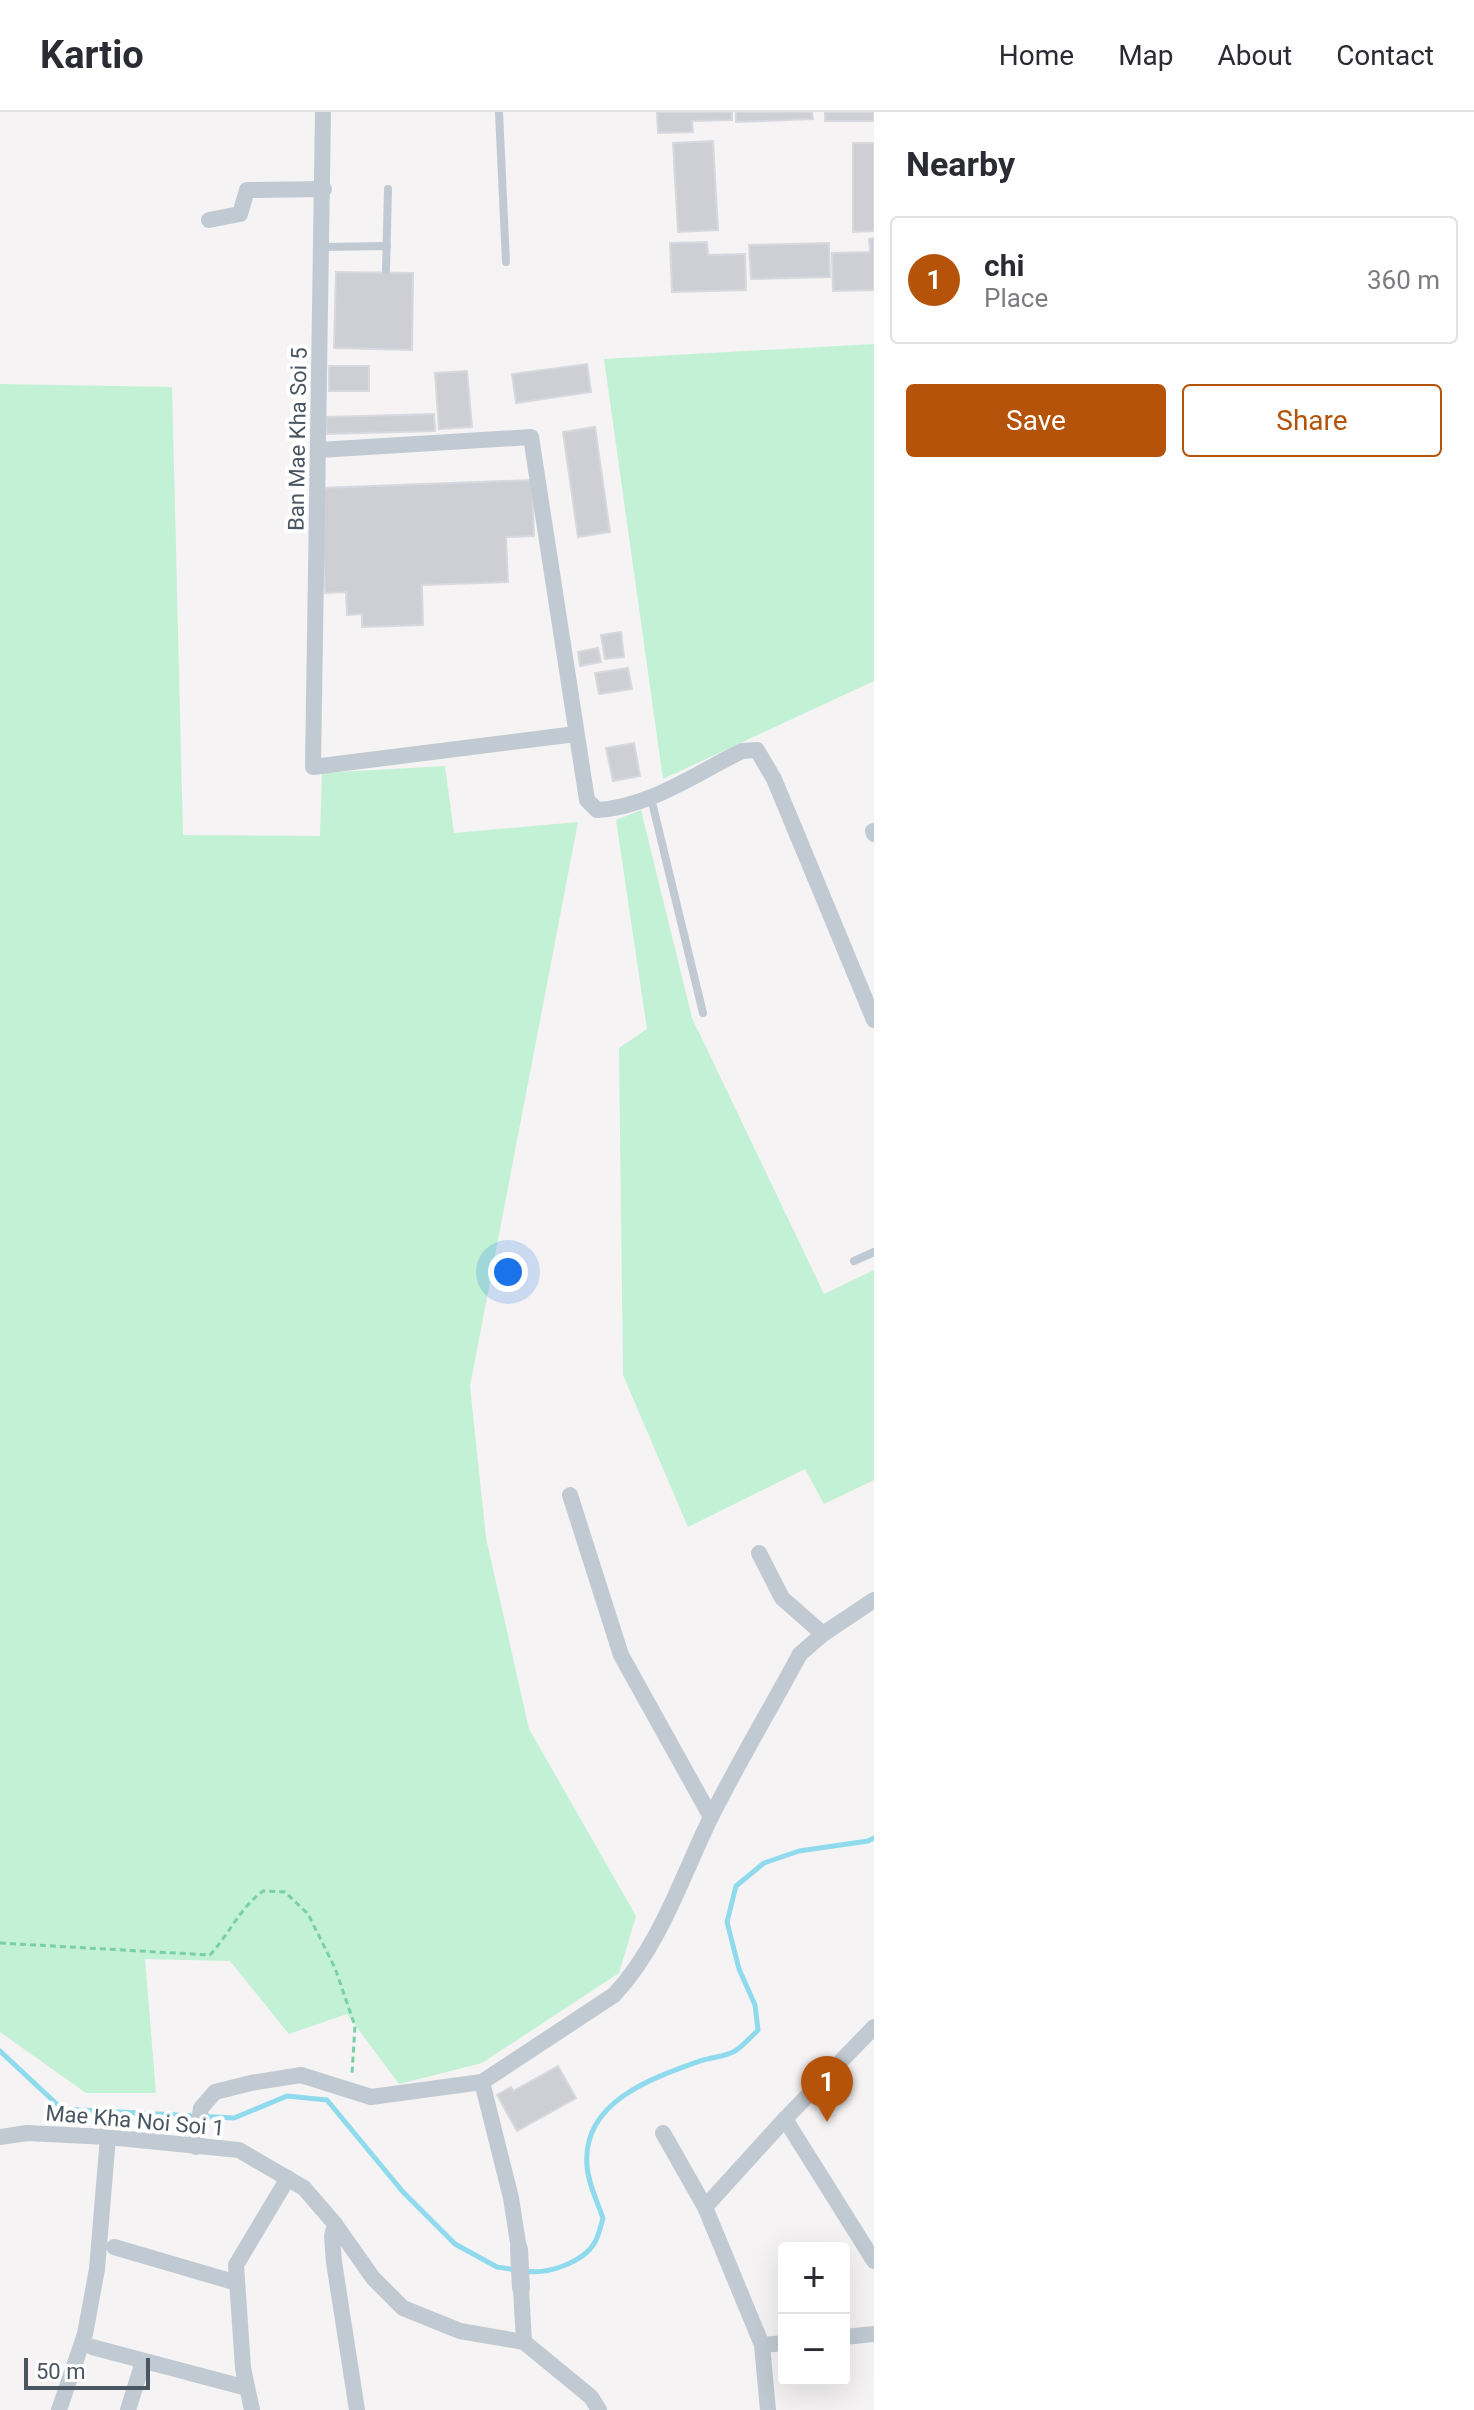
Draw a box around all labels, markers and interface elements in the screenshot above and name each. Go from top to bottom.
text: Kartio [40,33,144,77]
text: Home [999,39,1074,72]
text: Map [1118,39,1174,72]
text: About [1218,39,1292,72]
text: Contact [1336,39,1434,72]
text: Nearby [906,144,1015,184]
text: chi [984,248,1024,283]
text: 1 [927,265,941,295]
text: 360 m [1367,265,1440,295]
text: Place [984,283,1048,313]
street label: Ban Mae Kha Soi 5 [283,347,312,531]
button: Save [906,384,1166,457]
button: Share [1182,384,1442,457]
your location [488,1252,528,1292]
pin: 1 [801,2056,853,2122]
street label: Mae Kha Noi Soi 1 [44,2100,225,2141]
map controls [778,2242,850,2386]
button: + [778,2242,850,2314]
button: − [778,2314,850,2386]
scale bar [24,2354,150,2390]
text: 50 m [36,2359,85,2384]

